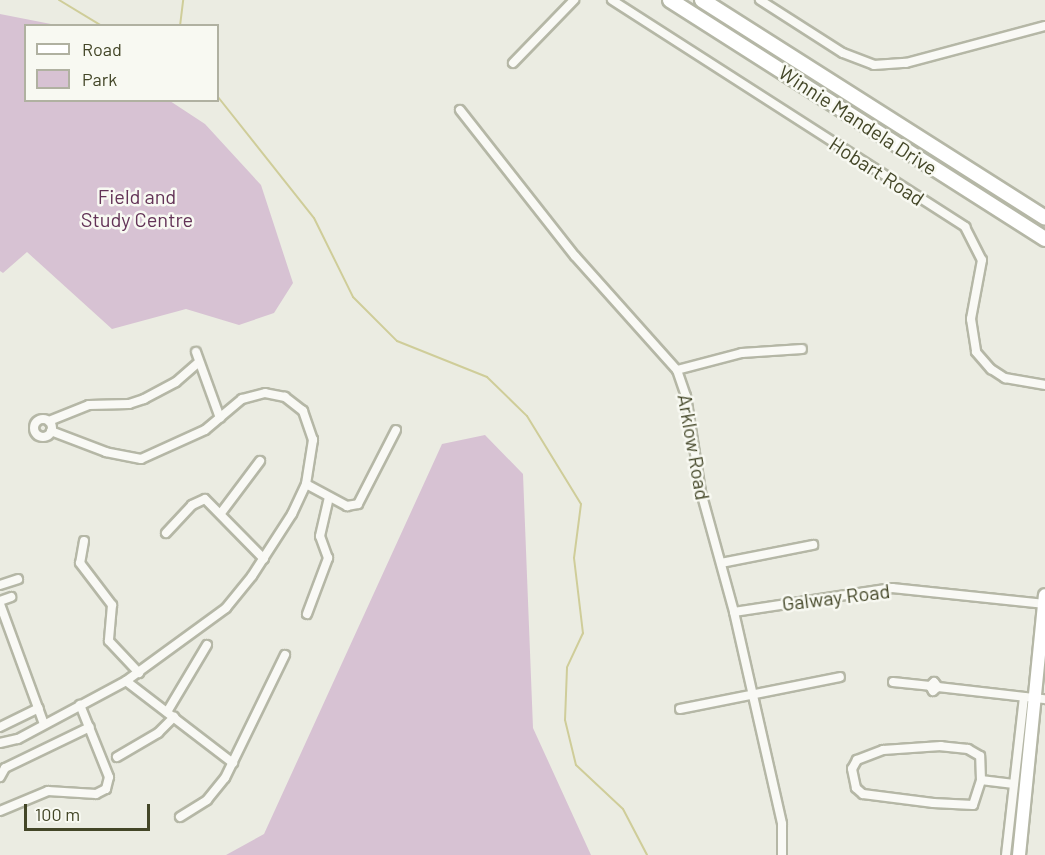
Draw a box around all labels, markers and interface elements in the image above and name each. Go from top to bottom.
legend [24,24,219,102]
text: Road [82,38,122,60]
street label: Winnie Mandela Drive [774,60,942,180]
text: Park [82,68,117,90]
street label: Hobart Road [825,131,929,211]
park label: Field and Study Centre [81,184,193,231]
street label: Arklow Road [673,392,715,502]
street label: Galway Road [781,578,891,616]
scale bar [27,792,153,830]
text: 100 m [35,803,80,825]

